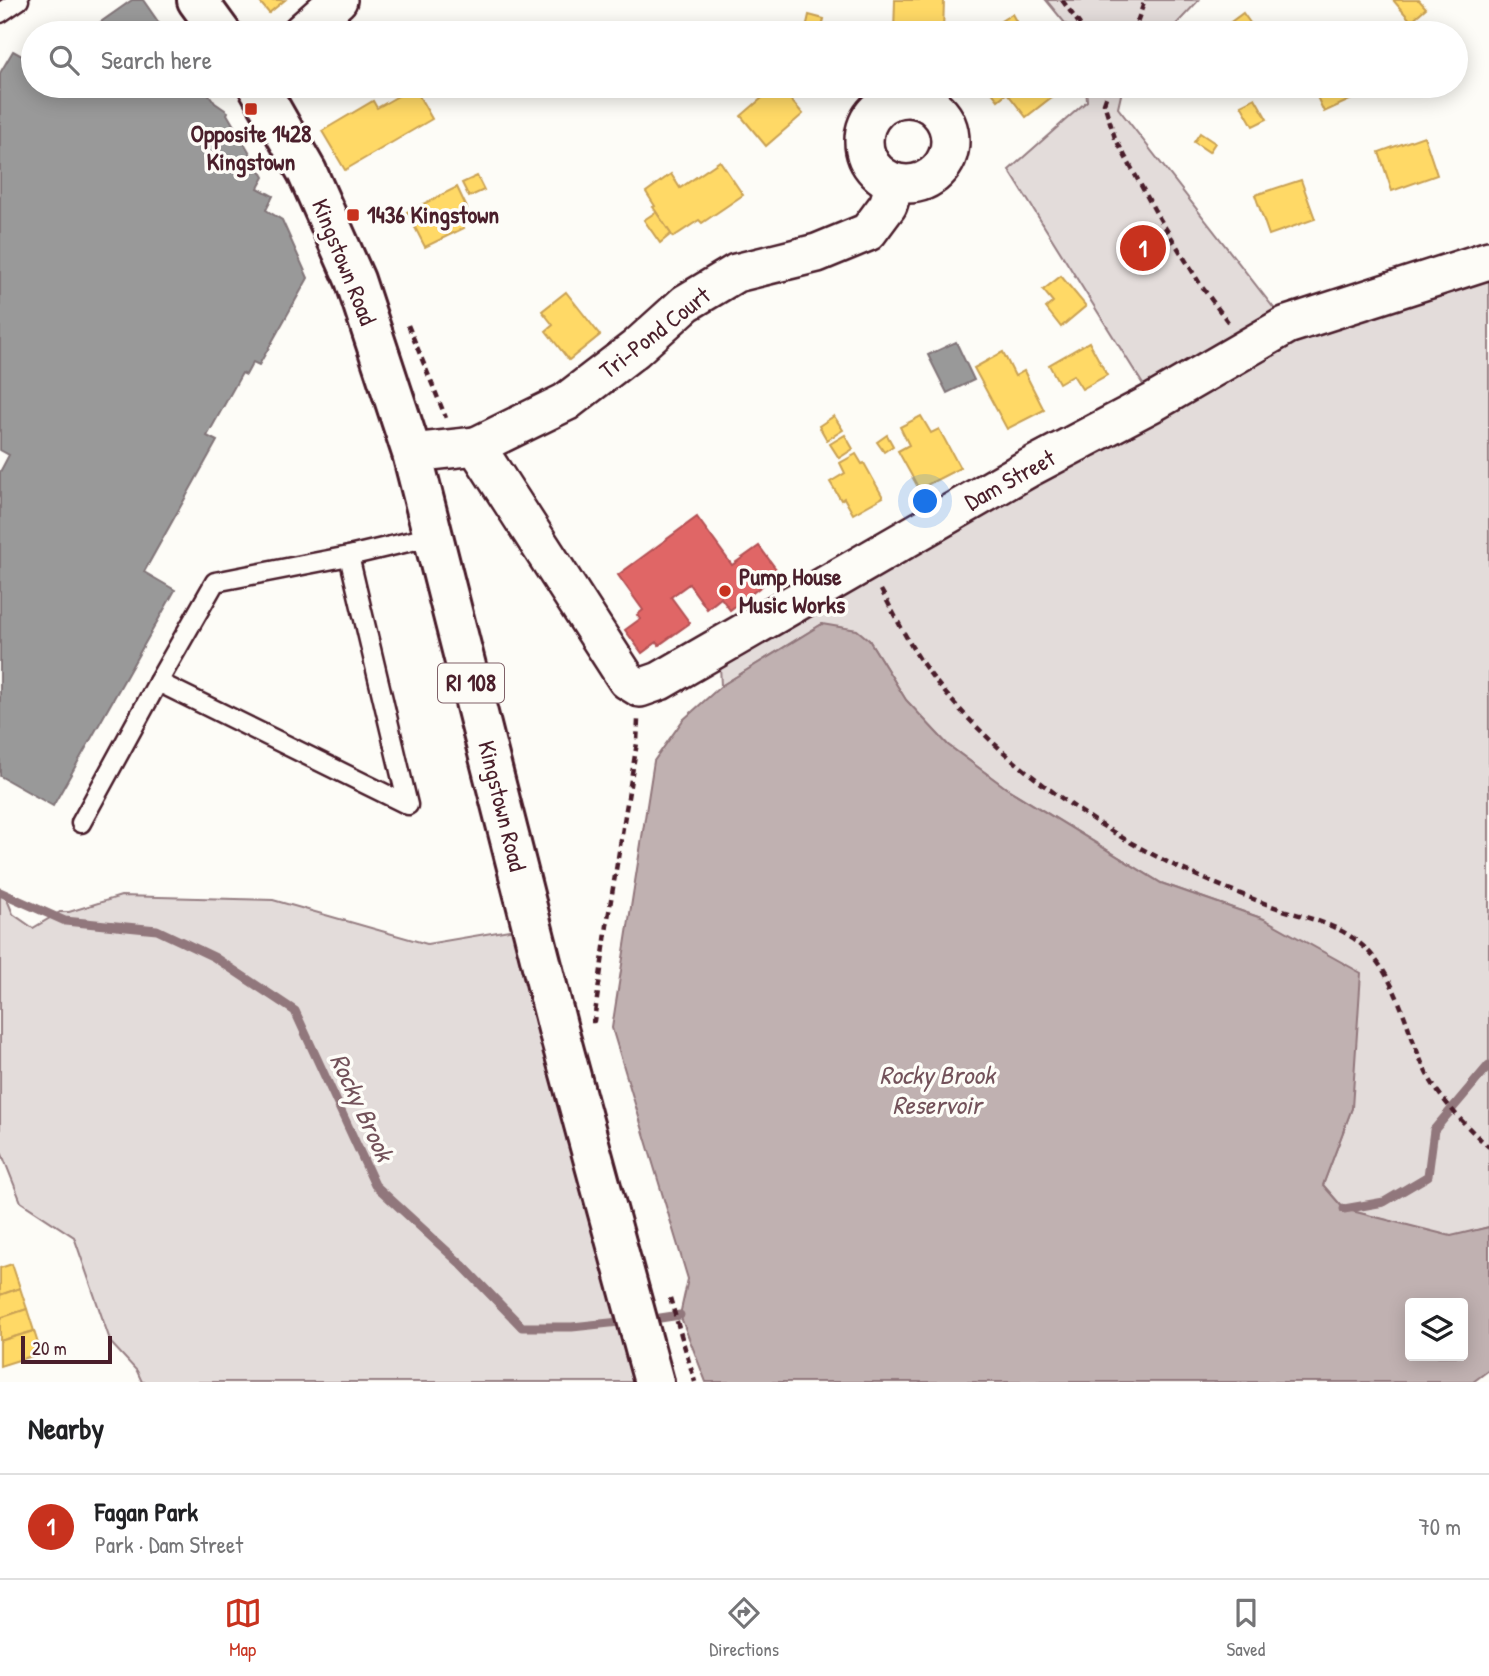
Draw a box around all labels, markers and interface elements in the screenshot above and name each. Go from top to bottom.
search box [21,21,1468,98]
icon: search [45,41,83,79]
text: Search here [101,42,212,77]
marker: Opposite 1428 Kingstown [243,101,259,117]
place label: Opposite 1428 Kingstown [191,117,312,178]
street label: Kingstown Road [305,194,385,329]
place label: 1436 Kingstown [367,198,499,231]
marker: 1436 Kingstown [345,207,361,223]
pin: 1 [1120,222,1166,274]
street label: Tri-Pond Court [592,278,717,386]
street label: Dam Street [959,441,1061,517]
your location [908,484,942,518]
place label: Pump House Music Works [739,560,845,620]
marker: Pump House Music Works [717,583,733,599]
road number: RI 108 [438,664,504,702]
street label: Kingstown Road [471,737,535,874]
water label: Rocky Brook [321,1047,404,1169]
water label: Rocky Brook Reservoir [879,1057,997,1122]
map controls [1405,1298,1468,1361]
button: layers [1405,1298,1468,1361]
scale bar [21,1333,112,1365]
text: 20 m [32,1335,67,1361]
text: Nearby [28,1408,104,1448]
text: Fagan Park [95,1494,198,1529]
text: 1 [47,1511,55,1542]
text: 70 m [1418,1511,1461,1542]
text: Park · Dam Street [95,1529,243,1560]
tab: Map [224,1594,262,1662]
tab: Directions [709,1594,779,1662]
tab: Saved [1227,1594,1265,1662]

